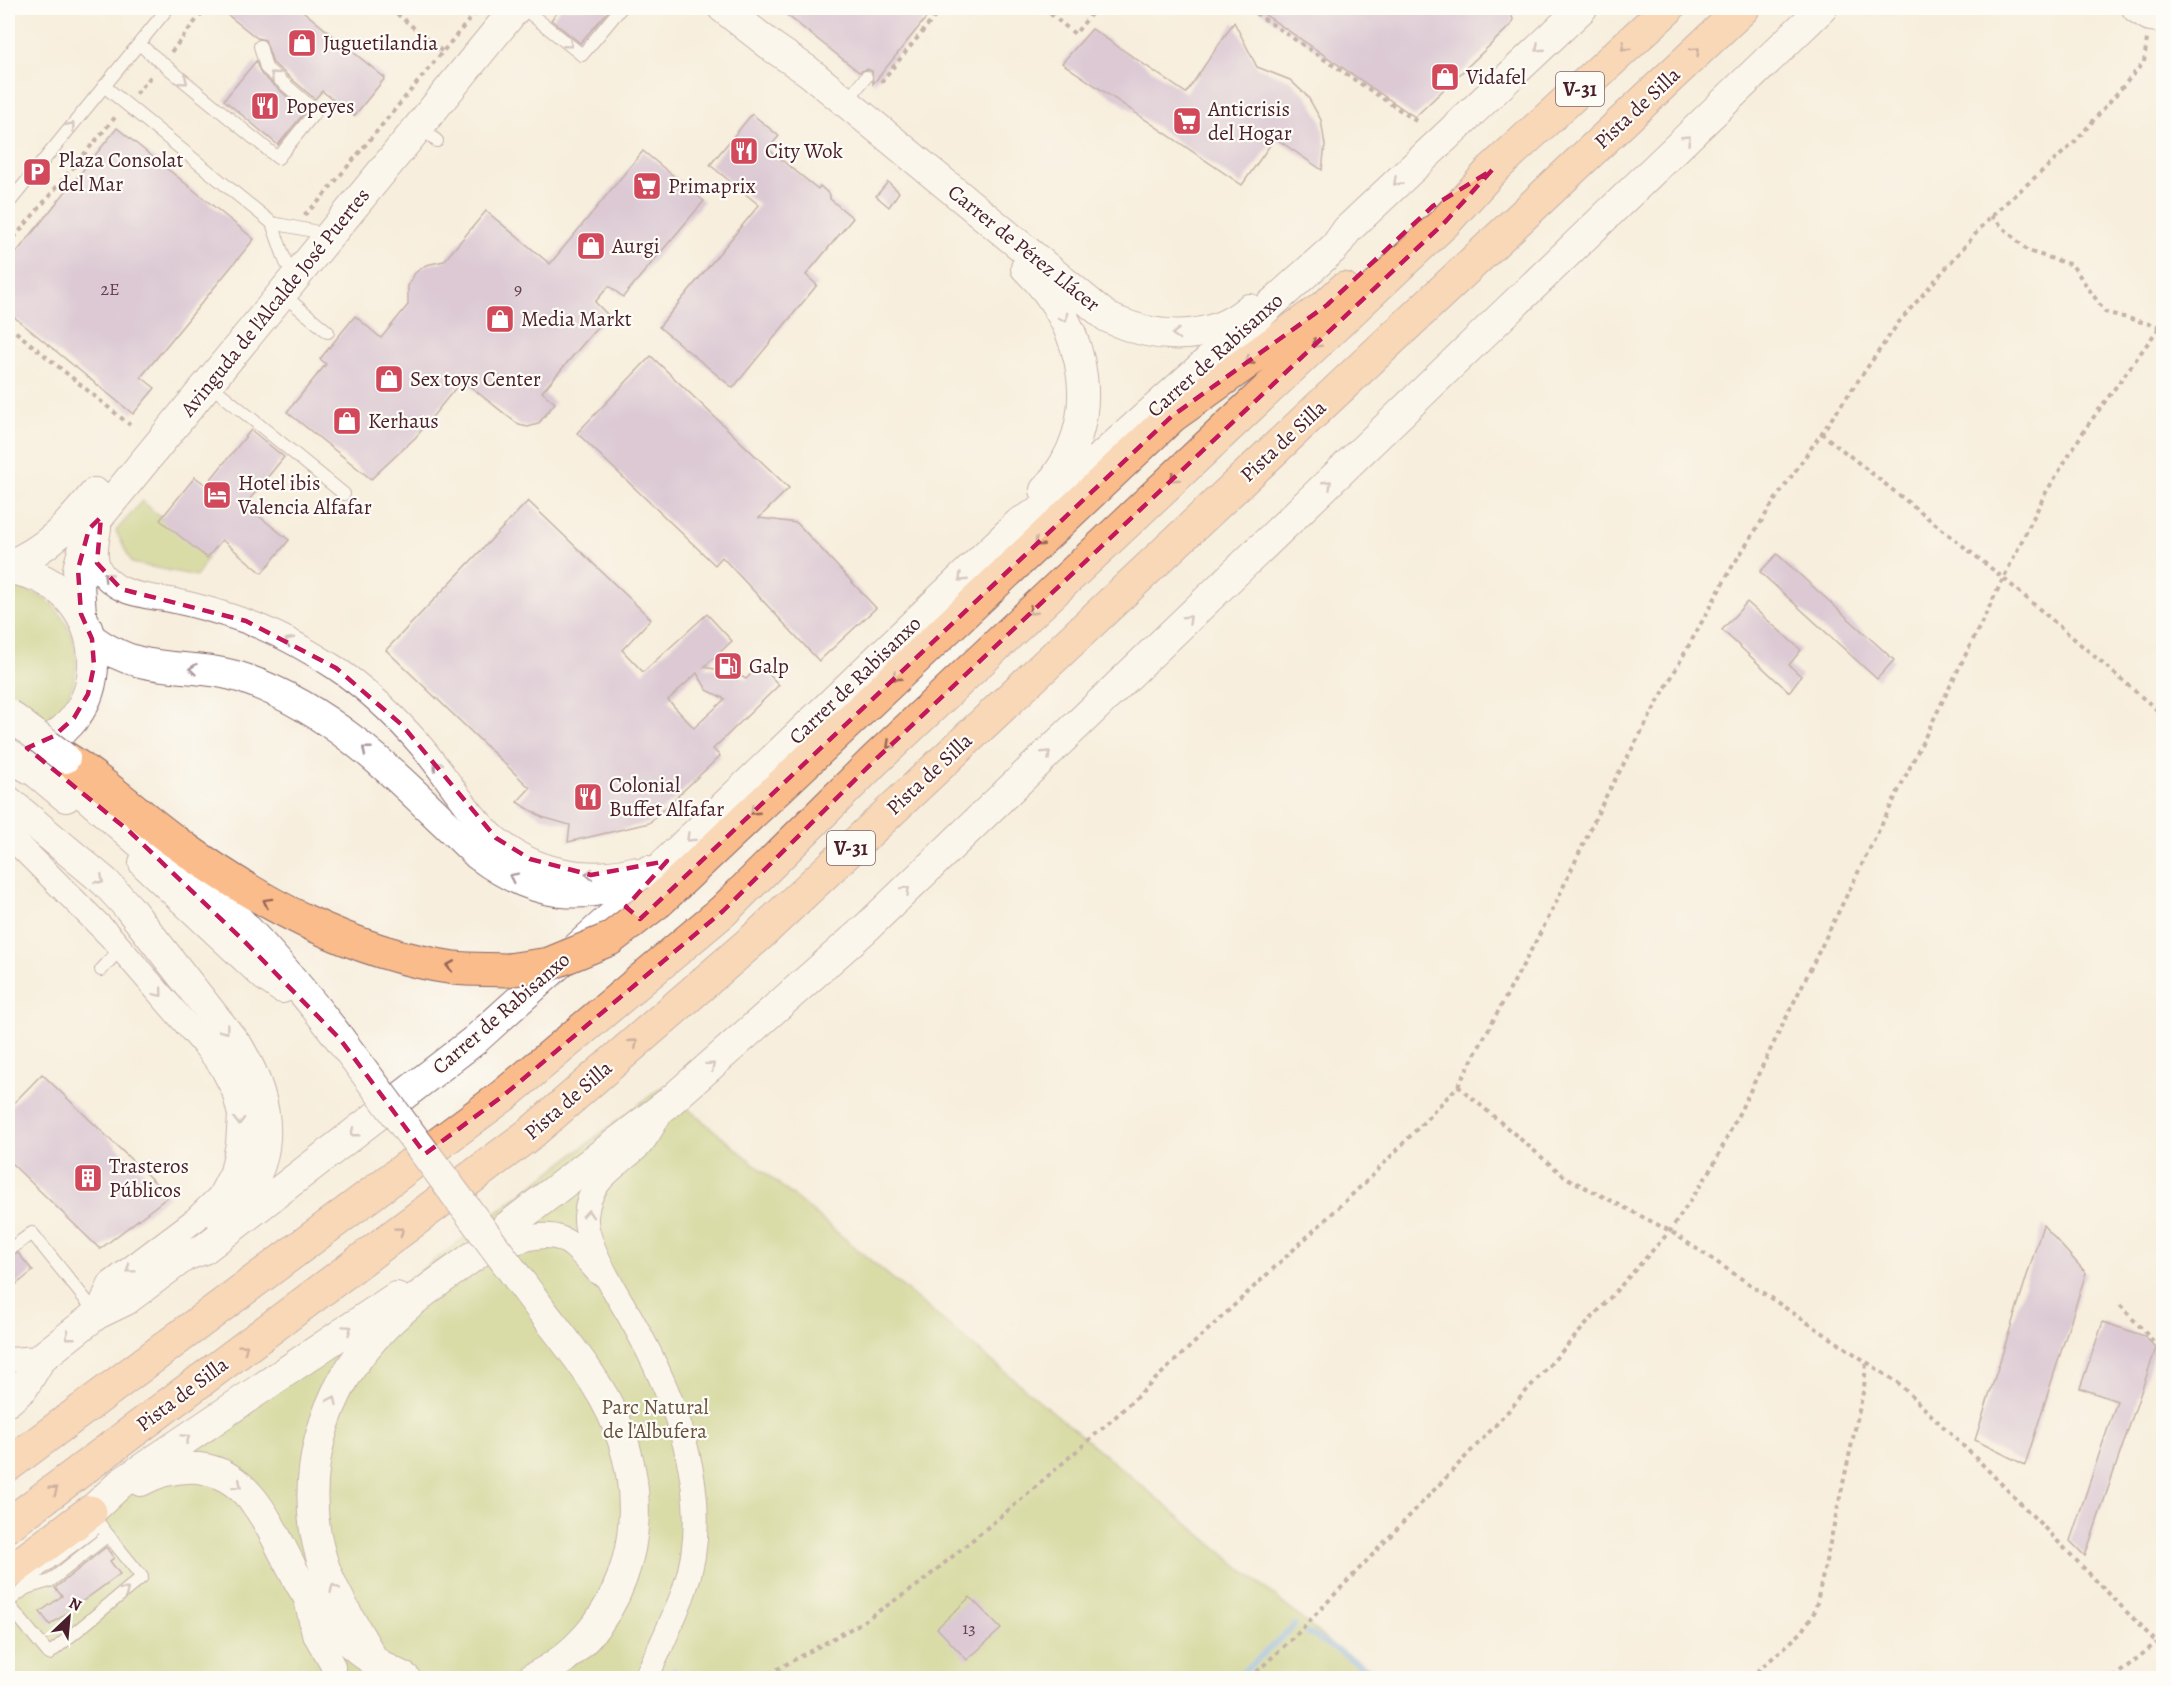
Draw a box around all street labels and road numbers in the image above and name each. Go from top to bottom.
street label: Pista de Silla [1588,61,1686,155]
road number: V-31 [1556,72,1604,106]
street label: Carrer de Pérez Llácer [942,178,1106,318]
street label: Avinguda de l'Alcalde José Puertes [173,182,376,423]
street label: Carrer de Rabisanxo [1141,286,1289,424]
street label: Pista de Silla [1234,394,1332,488]
street label: Carrer de Rabisanxo [783,610,927,750]
street label: Pista de Silla [880,727,978,821]
road number: V-31 [827,831,875,865]
street label: Carrer de Rabisanxo [426,945,576,1081]
street label: Pista de Silla [518,1054,618,1146]
street label: Pista de Silla [130,1350,234,1438]

